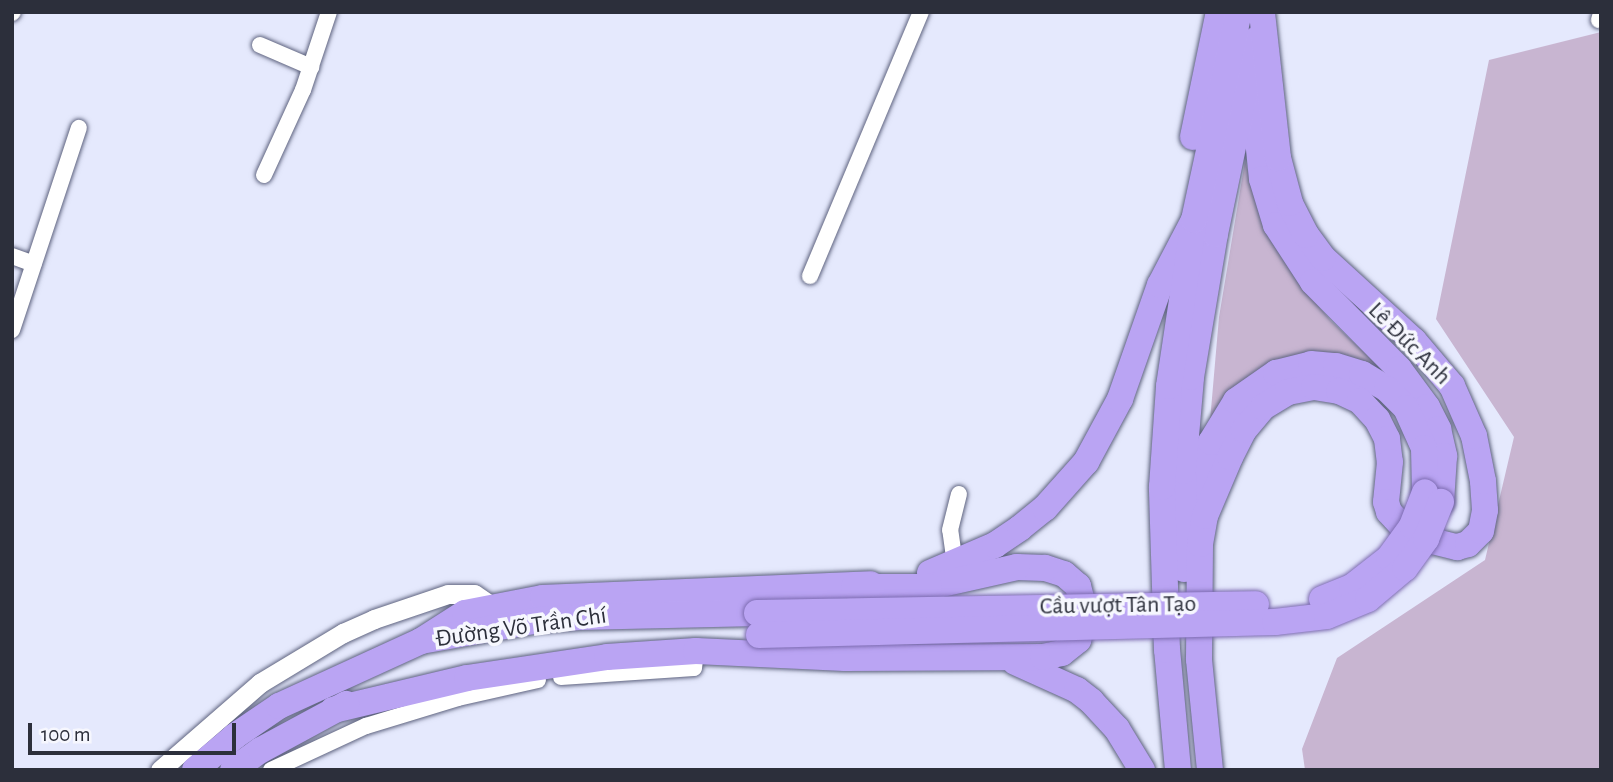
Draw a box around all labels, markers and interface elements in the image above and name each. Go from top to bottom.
street label: Lê Đức Anh [1362,297,1456,391]
street label: Cầu vượt Tân Tạo [1039,590,1197,622]
street label: Đường Võ Trần Chí [434,602,608,654]
scale bar [32,708,240,752]
text: 100 m [41,724,91,745]

